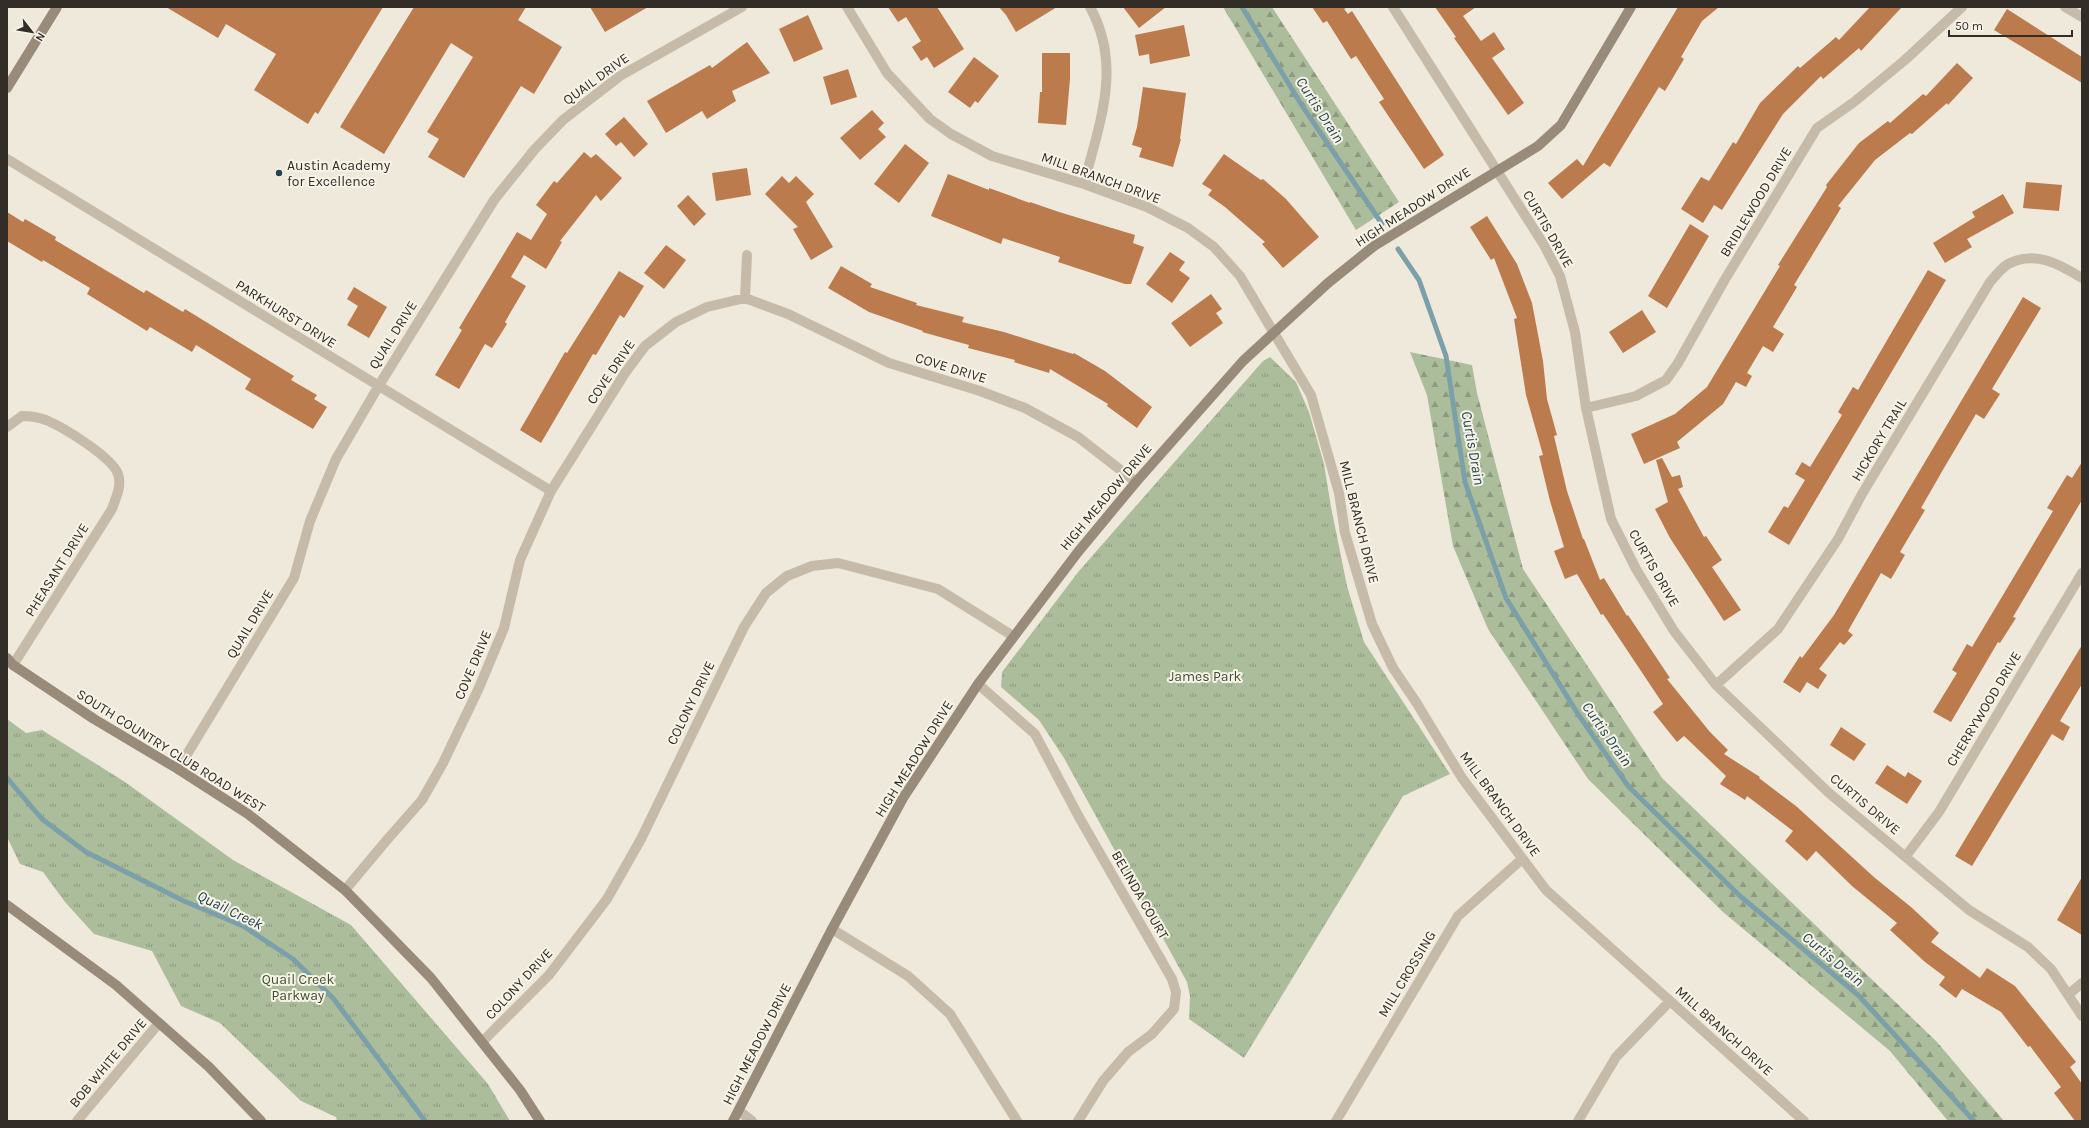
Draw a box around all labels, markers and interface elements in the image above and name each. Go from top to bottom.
north arrow [12,12,52,52]
scale bar [1949,12,2072,38]
text: 50 m [1955,19,1983,33]
text: N [33,30,48,44]
street label: QUAIL DRIVE [560,49,632,109]
water label: Curtis Drain [1292,74,1348,146]
street label: BRIDLEWOOD DRIVE [1716,144,1796,260]
street label: MILL BRANCH DRIVE [1039,148,1163,208]
place label: Austin Academy for Excellence [287,157,391,190]
street label: HIGH MEADOW DRIVE [1352,163,1474,251]
marker: Austin Academy for Excellence [274,168,284,178]
street label: CURTIS DRIVE [1519,187,1577,271]
street label: PARKHURST DRIVE [232,276,340,352]
street label: QUAIL DRIVE [365,298,421,372]
street label: COVE DRIVE [583,337,639,407]
street label: COVE DRIVE [913,349,989,387]
street label: HICKORY TRAIL [1848,395,1910,484]
water label: Curtis Drain [1458,410,1488,486]
street label: HIGH MEADOW DRIVE [1056,440,1156,554]
street label: MILL BRANCH DRIVE [1336,459,1382,585]
street label: PHEASANT DRIVE [21,520,93,620]
street label: CURTIS DRIVE [1625,526,1683,610]
street label: QUAIL DRIVE [223,586,277,662]
street label: COVE DRIVE [451,628,495,702]
street label: CHERRYWOOD DRIVE [1943,648,2025,770]
street label: COLONY DRIVE [663,658,719,748]
park label: James Park [1169,668,1241,685]
street label: SOUTH COUNTRY CLUB ROAD WEST [73,686,269,816]
street label: HIGH MEADOW DRIVE [871,698,957,820]
water label: Curtis Drain [1578,698,1636,770]
street label: MILL BRANCH DRIVE [1456,748,1544,860]
street label: CURTIS DRIVE [1826,770,1904,838]
street label: BELINDA COURT [1108,848,1172,942]
water label: Quail Creek [194,886,266,934]
street label: MILL CROSSING [1375,928,1439,1020]
water label: Curtis Drain [1799,928,1867,990]
street label: COLONY DRIVE [482,945,556,1023]
park label: Quail Creek Parkway [262,971,334,1004]
street label: HIGH MEADOW DRIVE [719,980,795,1108]
street label: MILL BRANCH DRIVE [1672,983,1776,1079]
street label: BOB WHITE DRIVE [66,1015,150,1111]

